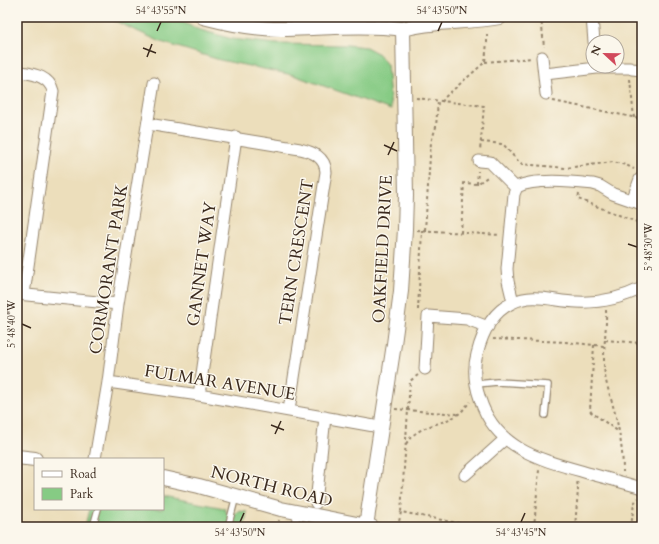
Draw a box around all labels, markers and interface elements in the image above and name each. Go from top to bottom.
text: 54°43'55"N [136,4,187,18]
text: 54°43'50"N [417,4,468,18]
north arrow [585,34,625,74]
text: N [587,43,605,58]
street label: OAKFIELD DRIVE [367,174,398,324]
street label: TERN CRESCENT [274,177,319,327]
street label: CORMORANT PARK [84,182,133,356]
street label: GANNET WAY [181,200,222,328]
text: 5°48'30"W [642,222,656,271]
text: 5°48'40"W [5,299,19,348]
street label: FULMAR AVENUE [143,359,297,406]
legend [34,458,164,510]
street label: NORTH ROAD [209,460,335,513]
text: Road [70,466,97,482]
text: Park [70,486,94,502]
text: 54°43'50"N [215,526,266,540]
text: 54°43'45"N [496,526,547,540]

